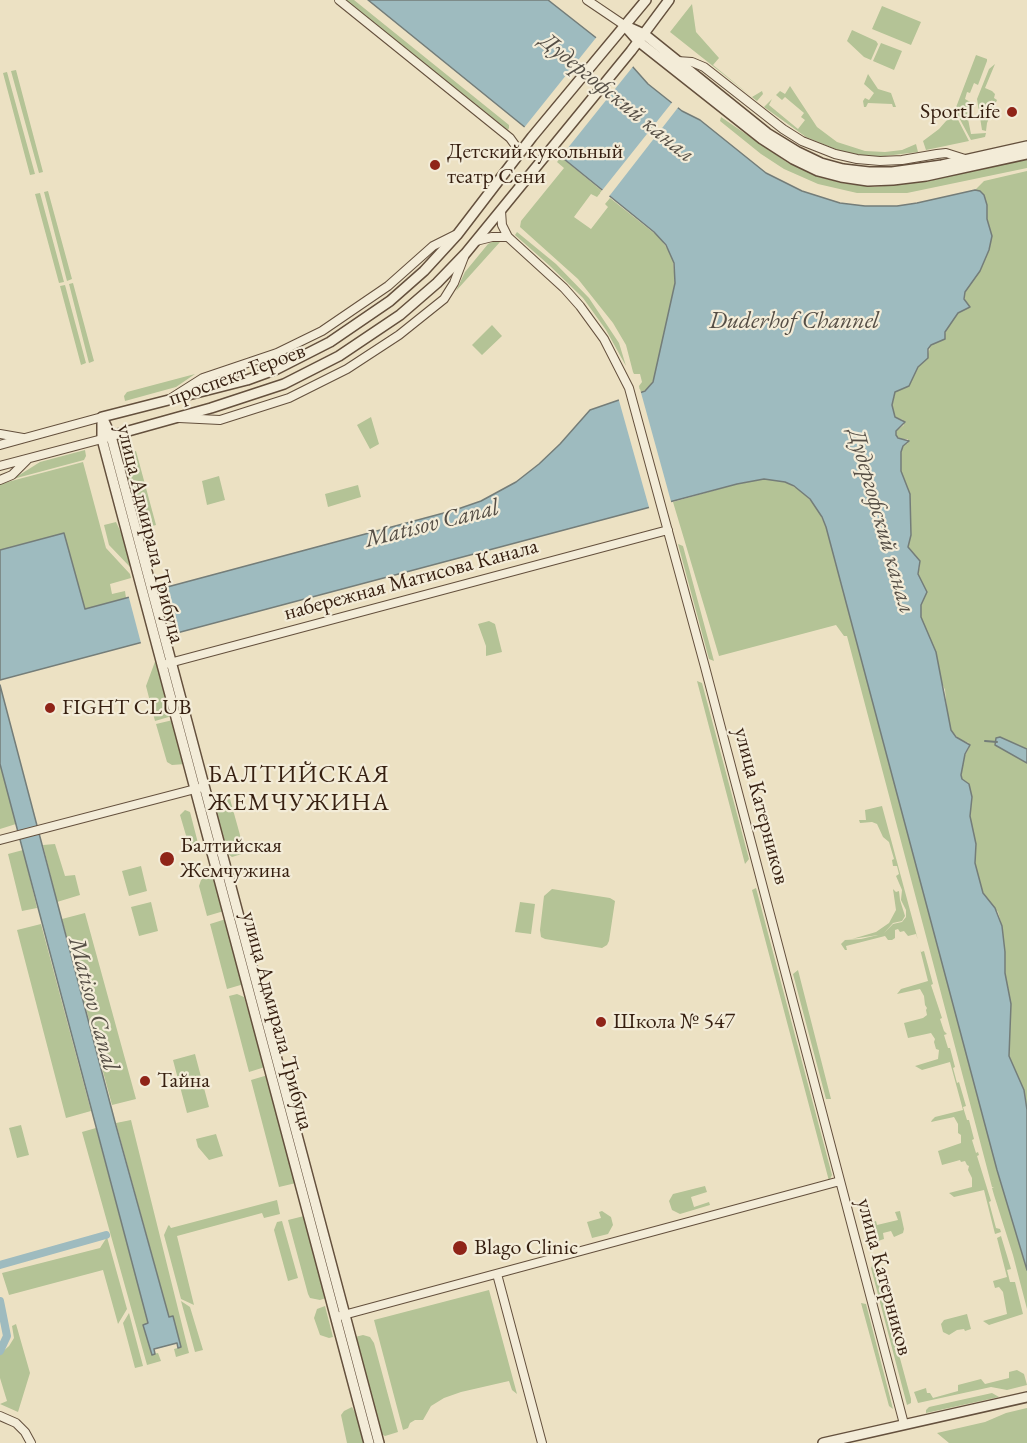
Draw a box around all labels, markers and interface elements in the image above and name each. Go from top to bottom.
water label: Дудергофский канал [534,27,700,169]
place label: SportLife [920,99,1000,125]
marker: SportLife [1005,105,1019,119]
place label: Детский кукольный театр Сени [447,139,623,190]
marker: Детский кукольный театр Сени [428,158,442,172]
water label: Duderhof Channel [709,307,879,335]
street label: проспект Героев [165,338,309,412]
street label: улица Адмирала Трибуца [110,422,190,646]
water label: Дудергофский канал [841,425,921,617]
water label: Matisov Canal [362,493,502,555]
street label: набережная Матисова Канала [281,533,541,627]
place label: FIGHT CLUB [62,695,191,721]
marker: FIGHT CLUB [43,701,57,715]
street label: улица Катерников [727,725,795,887]
district label: БАЛТИЙСКАЯ ЖЕМЧУЖИНА [208,761,390,817]
place label: Балтийская Жемчужина [180,833,290,884]
marker: Балтийская Жемчужина [158,850,176,868]
street label: улица Адмирала Трибуца [235,909,319,1133]
water label: Matisov Canal [61,934,125,1074]
place label: Школа № 547 [613,1009,735,1035]
marker: Школа № 547 [594,1015,608,1029]
place label: Тайна [157,1068,210,1094]
marker: Тайна [138,1074,152,1088]
street label: улица Катерников [850,1196,918,1358]
place label: Blago Clinic [474,1235,578,1261]
marker: Blago Clinic [451,1239,469,1257]

